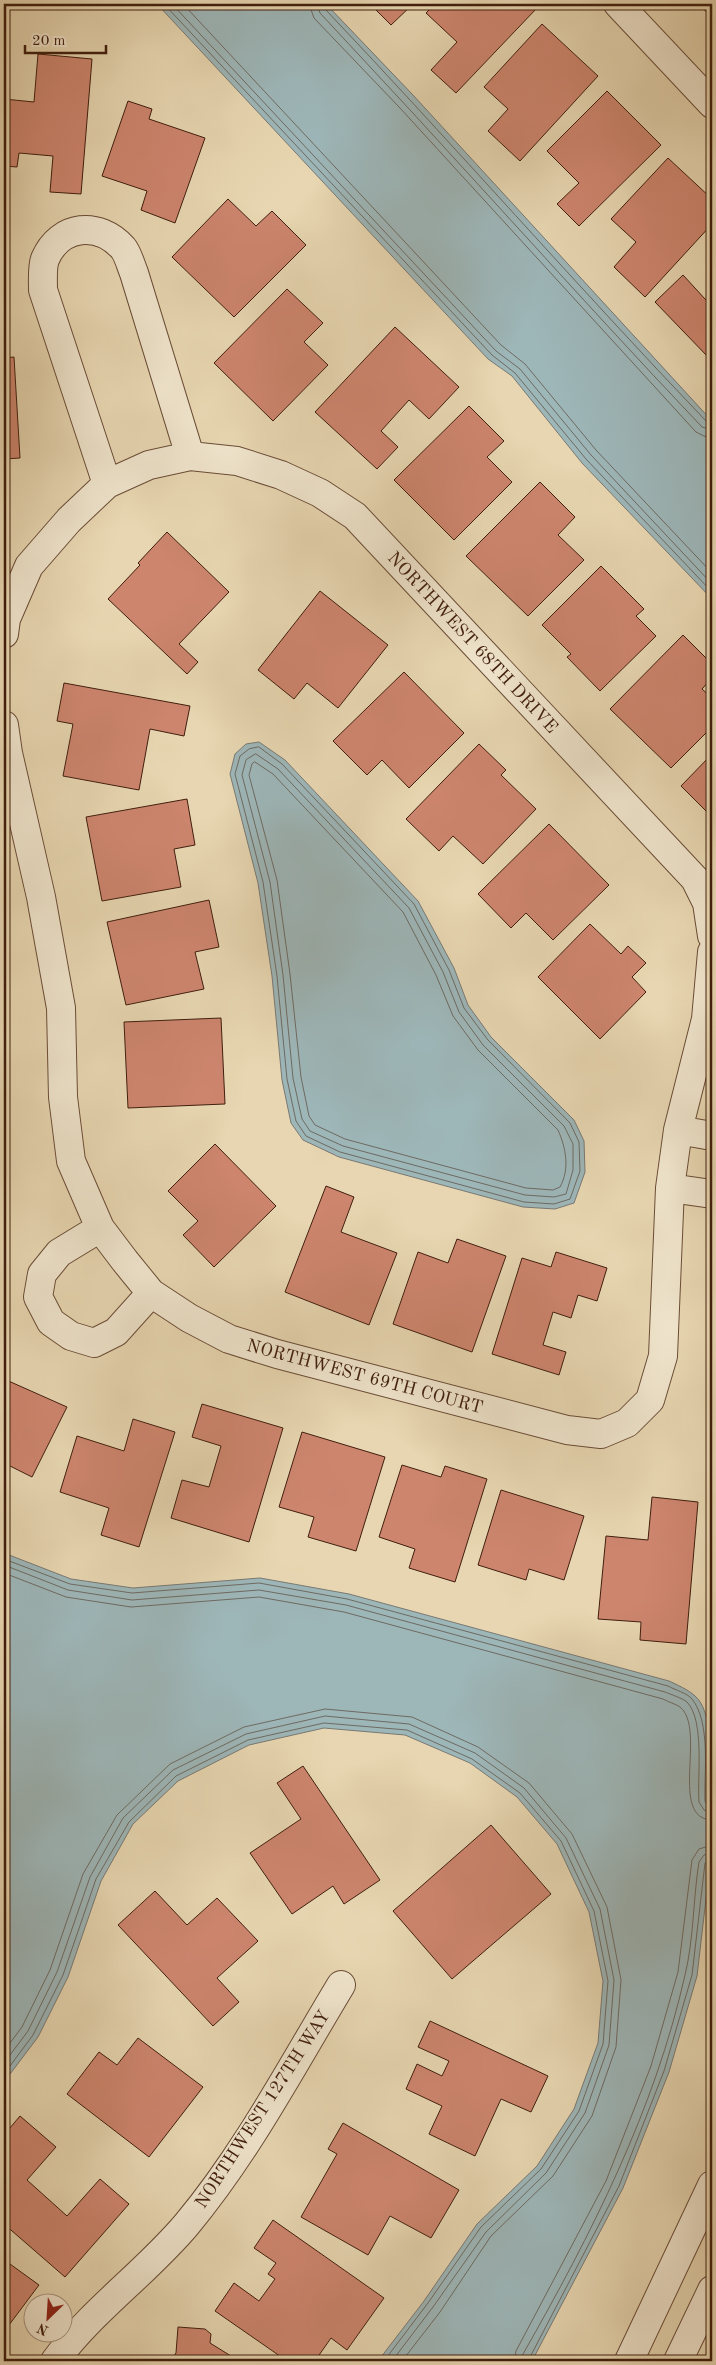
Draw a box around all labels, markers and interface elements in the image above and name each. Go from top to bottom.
scale bar [25,22,106,54]
text: 20 m [32,34,66,49]
street label: NORTHWEST 68TH DRIVE [384,549,561,737]
street label: NORTHWEST 69TH COURT [245,1337,485,1417]
street label: NORTHWEST 127TH WAY [192,2007,334,2212]
north arrow [22,2292,72,2342]
text: N [35,2320,51,2337]

